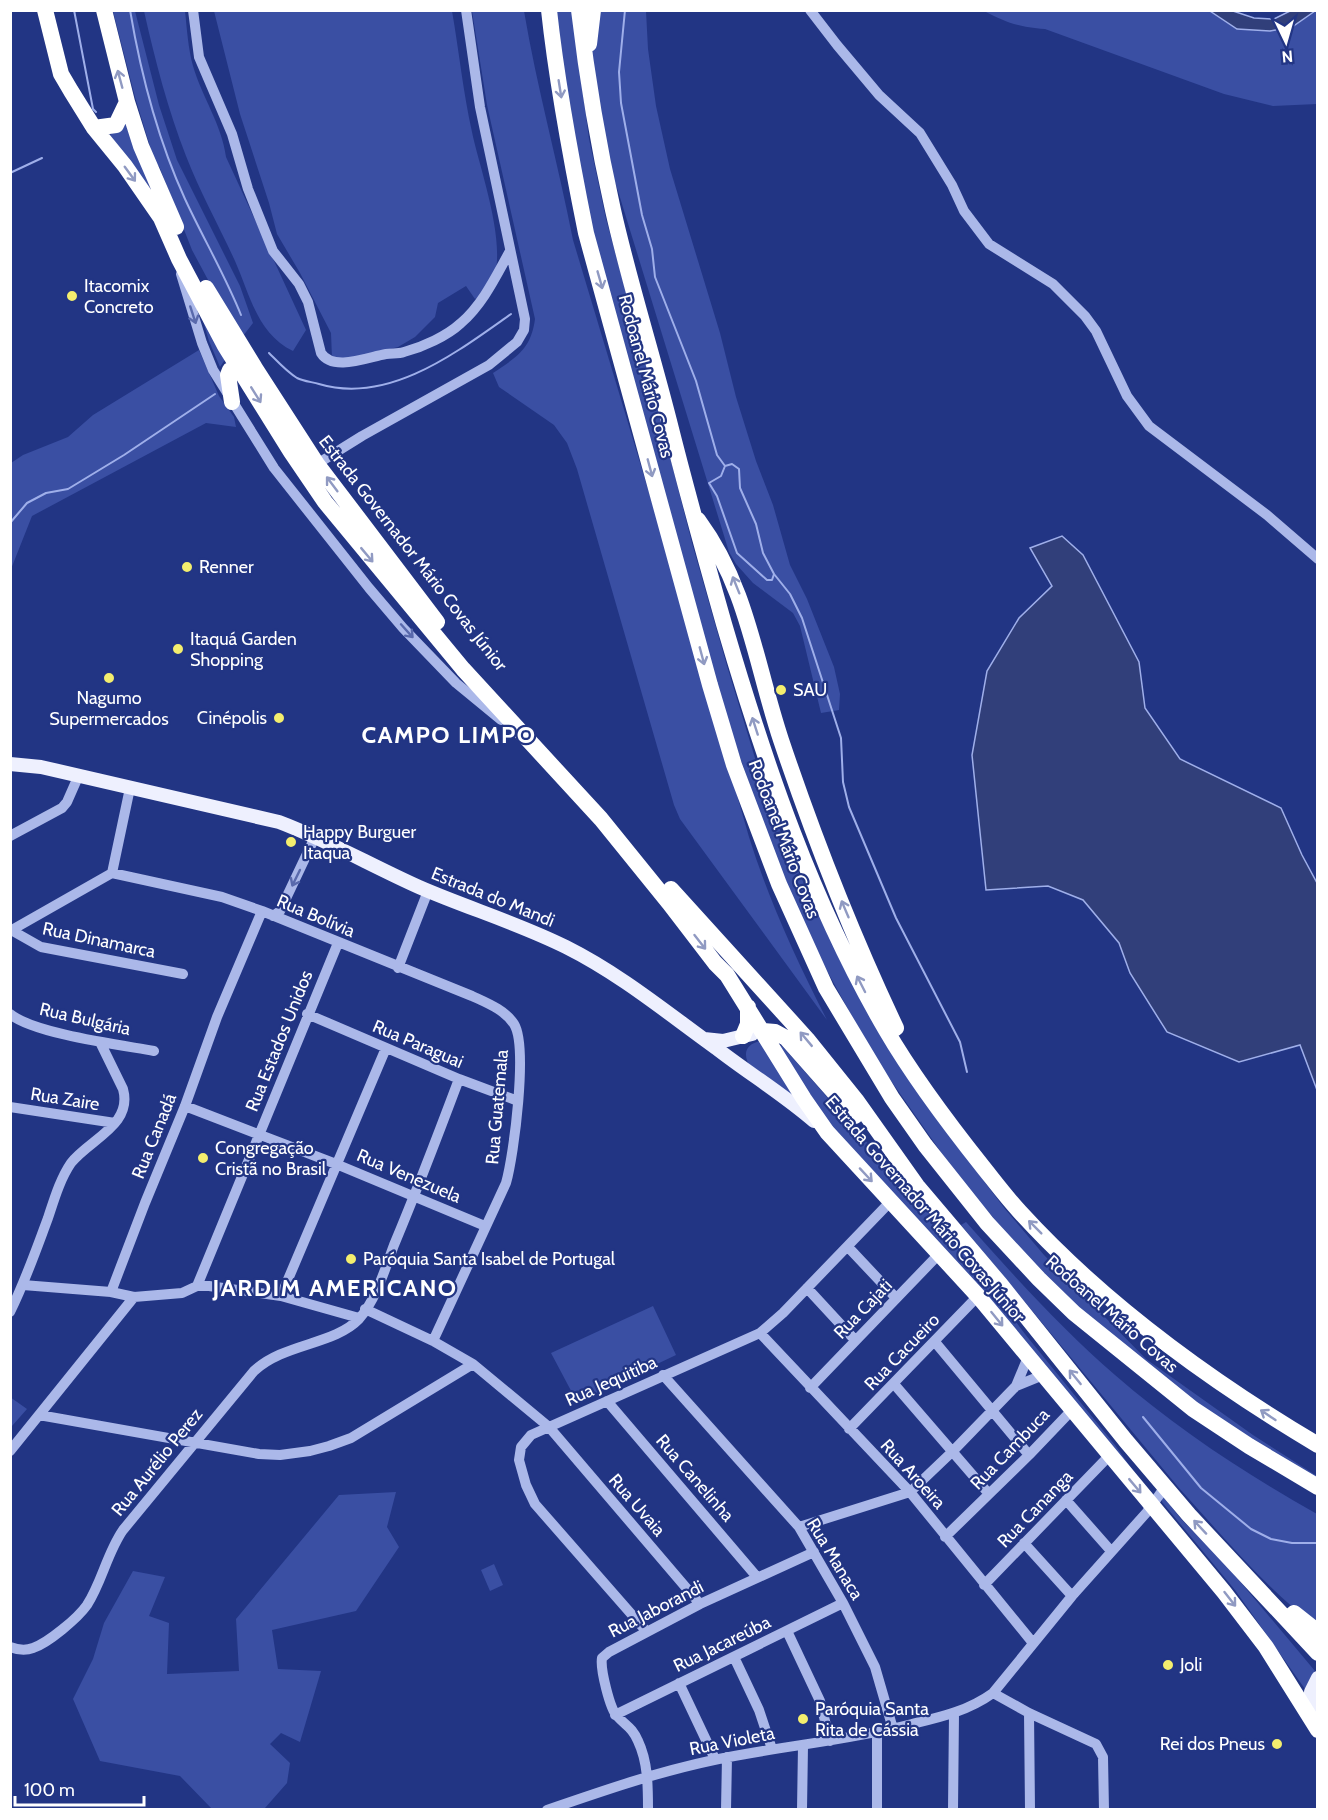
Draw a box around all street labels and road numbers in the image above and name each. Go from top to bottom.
street label: Rodoanel Mário Covas [614,292,678,460]
street label: Estrada Governador Mário Covas Júnior [314,431,512,676]
street label: Rodoanel Mário Covas [744,756,824,922]
street label: Estrada do Mandi [428,862,558,932]
street label: Rua Bolívia [274,890,359,942]
street label: Rua Dinamarca [41,917,158,963]
street label: Rua Estados Unidos [241,967,317,1115]
street label: Rua Bulgária [37,998,133,1040]
street label: Rua Paraguai [369,1015,467,1073]
street label: Rua Guatemala [481,1048,513,1165]
street label: Rua Zaire [29,1083,101,1115]
street label: Rua Canadá [127,1090,181,1182]
street label: Estrada Governador Mário Covas Júnior [820,1091,1030,1327]
street label: Rua Venezuela [354,1144,465,1208]
street label: Rodoanel Mário Covas [1041,1250,1183,1378]
street label: Rua Cajati [829,1275,897,1343]
street label: Rua Cacueiro [860,1309,944,1395]
street label: Rua Jequitiba [562,1351,661,1411]
street label: Rua Aurélio Perez [107,1403,207,1520]
street label: Rua Cambuca [966,1404,1054,1494]
street label: Rua Canelinha [651,1430,739,1526]
street label: Rua Aroeira [876,1435,950,1514]
street label: Rua Cananga [993,1466,1077,1552]
street label: Rua Uvaia [604,1469,670,1541]
street label: Rua Manaca [802,1514,868,1604]
street label: Rua Jaborandi [605,1576,707,1642]
street label: Rua Jacareúba [670,1611,774,1677]
street label: Rua Violeta [688,1722,777,1760]

